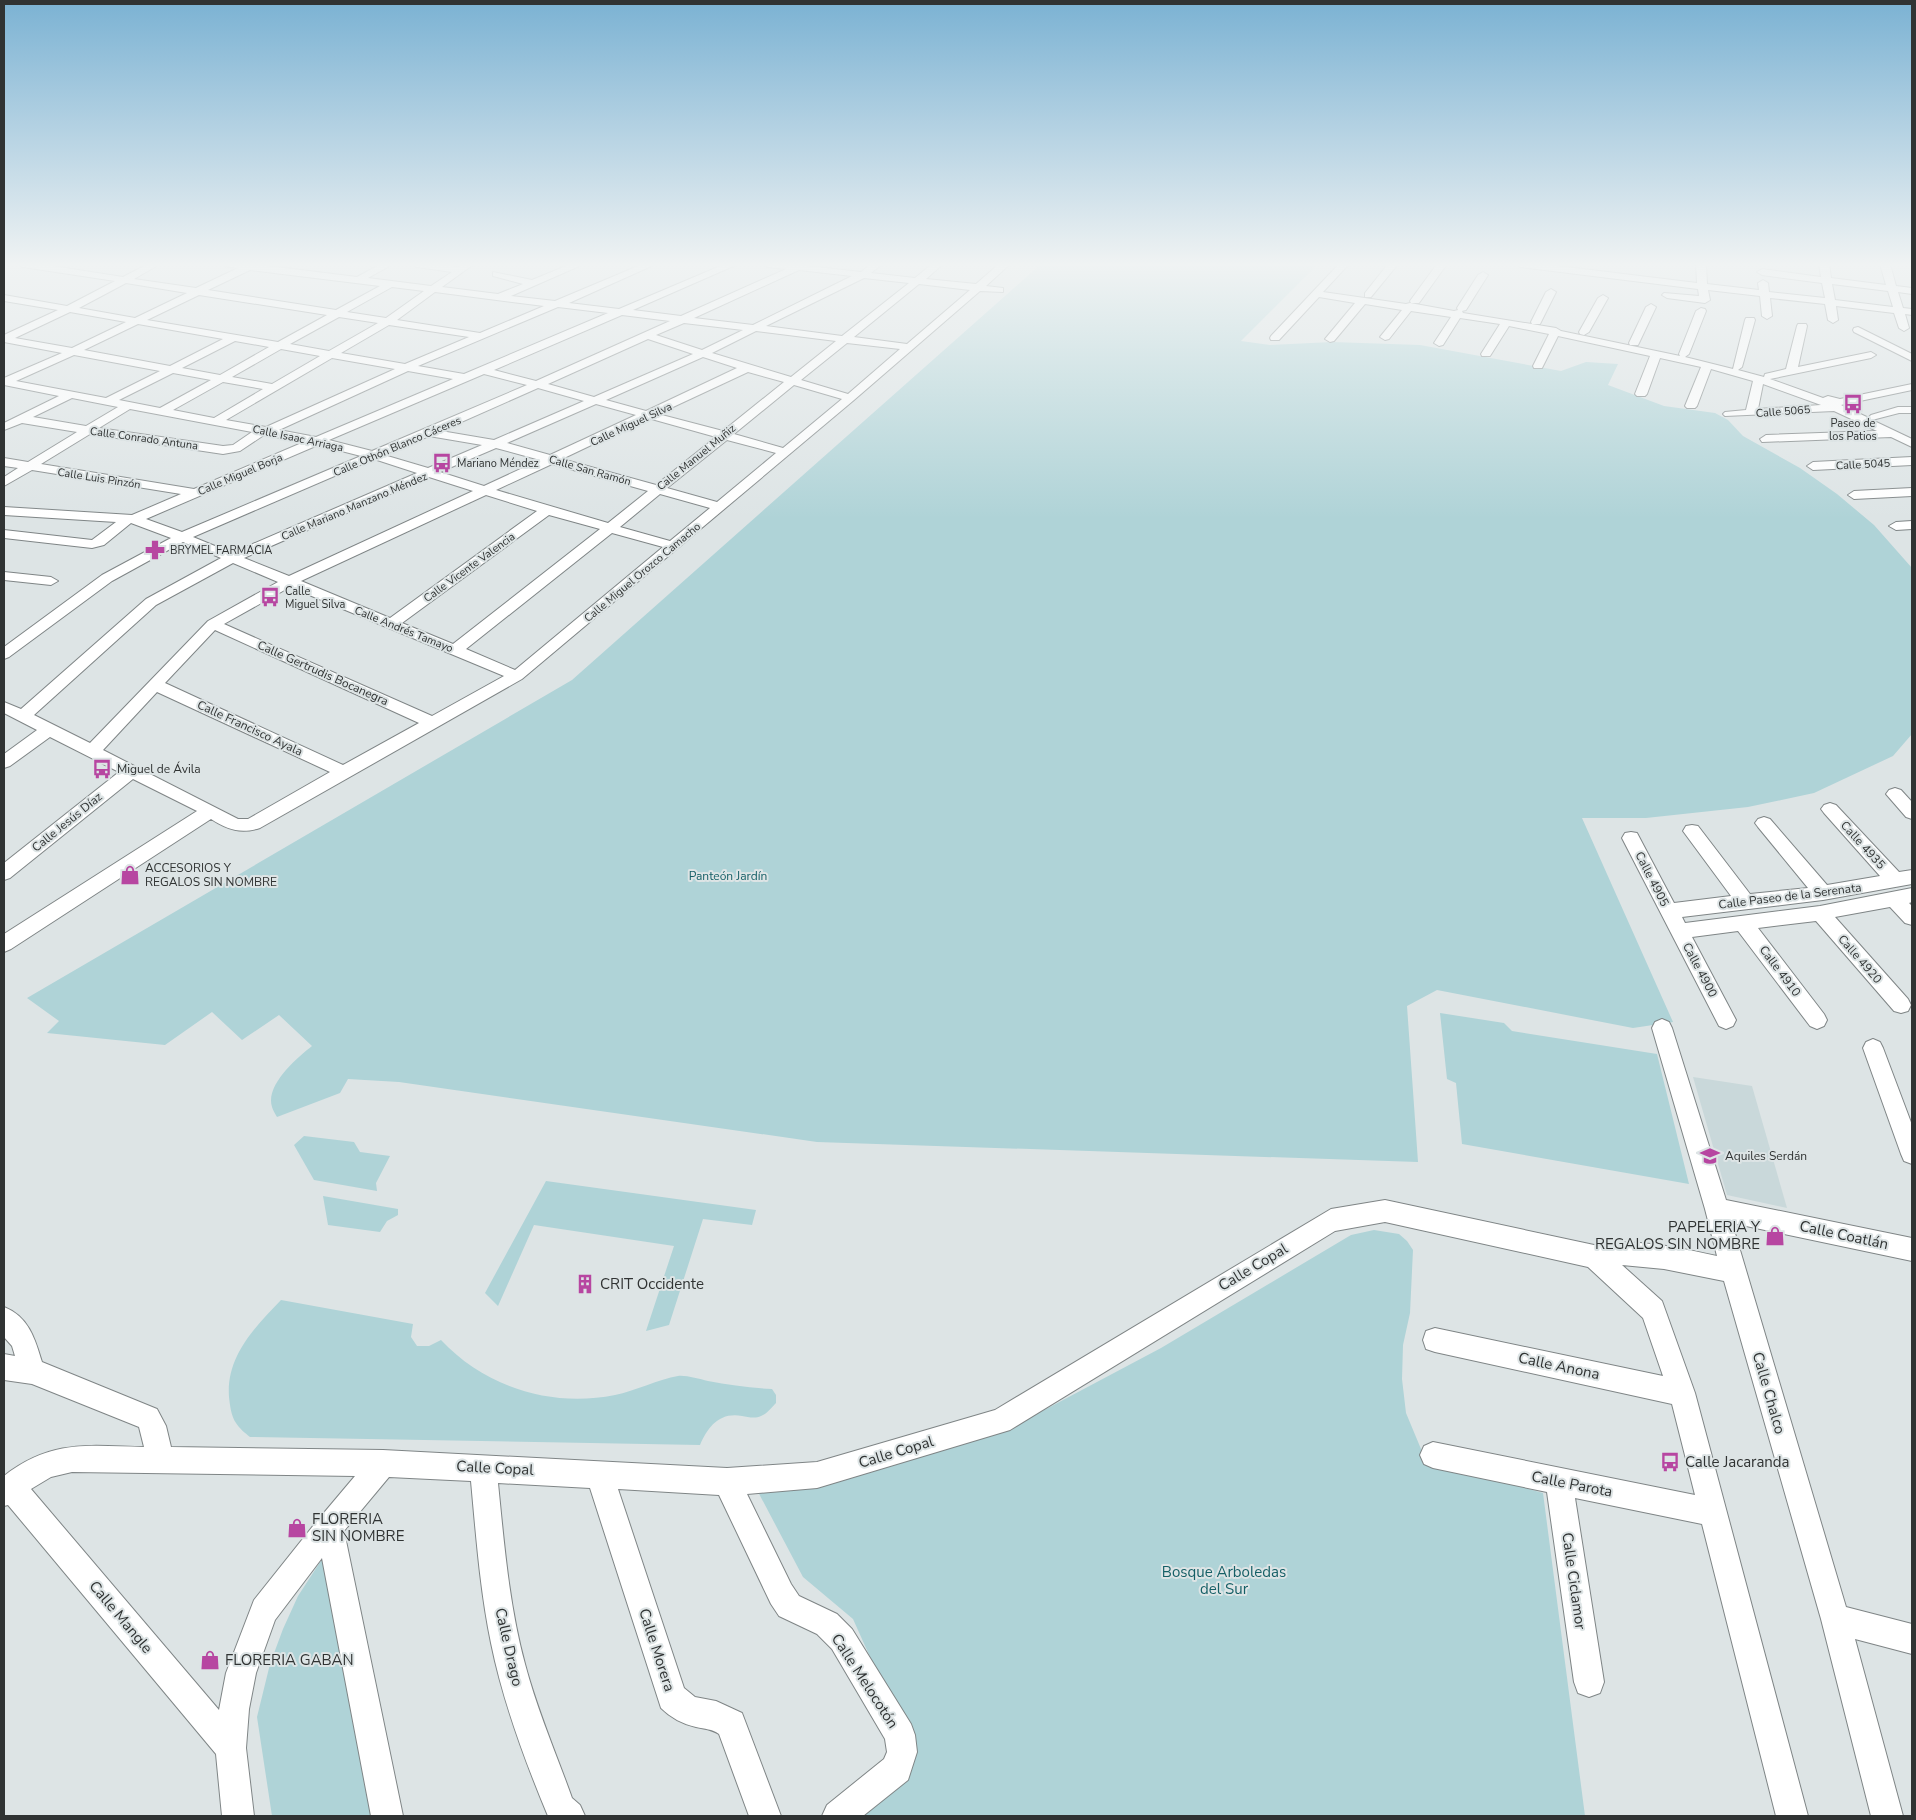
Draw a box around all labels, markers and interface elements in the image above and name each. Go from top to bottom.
bus stop icon: Paseo de los Patios [1842,393,1864,415]
street label: Calle Miguel Silva [588,399,675,450]
street label: Calle 5065 [1755,402,1811,421]
street label: Calle Othón Blanco Cáceres [331,413,463,480]
place label: Paseo de los Patios [1829,416,1877,444]
street label: Calle Manuel Muñiz [654,421,739,494]
street label: Calle Isaac Arriaga [251,422,345,455]
street label: Calle Conrado Antuna [89,423,199,454]
street label: Calle Miguel Borja [196,450,285,499]
bus stop icon: Mariano Méndez [431,452,453,474]
street label: Calle San Ramón [547,452,633,489]
place label: Mariano Méndez [457,456,539,471]
street label: Calle 5045 [1835,456,1891,473]
street label: Calle Luis Pinzón [56,465,142,492]
street label: Calle Mariano Manzano Méndez [279,469,430,544]
street label: Calle Miguel Orozco Camacho [581,519,704,626]
street label: Calle Vicente Valencia [421,529,518,606]
pharmacy icon: BRYMEL FARMACIA [144,539,166,561]
place label: BRYMEL FARMACIA [170,543,272,558]
place label: Calle Miguel Silva [285,584,346,612]
bus stop icon: Calle Miguel Silva [259,586,281,608]
street label: Calle Andrés Tamayo [352,603,455,656]
street label: Calle Gertrudis Bocanegra [255,637,391,709]
street label: Calle Francisco Ayala [195,697,305,759]
bus stop icon: Miguel de Ávila [91,758,113,780]
place label: Miguel de Ávila [117,761,201,777]
street label: Calle Jesús Díaz [29,788,106,855]
street label: Calle 4935 [1837,818,1889,872]
street label: Calle 4905 [1631,849,1673,909]
place label: ACCESORIOS Y REGALOS SIN NOMBRE [145,860,277,890]
shop icon: ACCESORIOS Y REGALOS SIN NOMBRE [119,864,141,886]
park label: Panteón Jardín [689,868,767,884]
street label: Calle Paseo de la Serenata [1718,879,1862,913]
street label: Calle 4920 [1834,931,1886,987]
street label: Calle 4900 [1679,940,1721,1000]
street label: Calle 4910 [1756,942,1804,1000]
school or university icon: Aquiles Serdán [1699,1145,1721,1167]
place label: Aquiles Serdán [1725,1148,1807,1164]
street label: Calle Coatlán [1798,1216,1890,1254]
place label: PAPELERIA Y REGALOS SIN NOMBRE [1595,1217,1761,1254]
shop icon: PAPELERIA Y REGALOS SIN NOMBRE [1764,1225,1786,1247]
street label: Calle Copal [1215,1238,1292,1296]
building icon: CRIT Occidente [574,1273,596,1295]
place label: CRIT Occidente [600,1274,704,1294]
street label: Calle Anona [1516,1348,1602,1384]
street label: Calle Chalco [1748,1350,1790,1436]
street label: Calle Copal [856,1431,937,1473]
bus stop icon: Calle Jacaranda [1659,1451,1681,1473]
place label: Calle Jacaranda [1685,1452,1790,1472]
street label: Calle Copal [456,1456,535,1480]
street label: Calle Parota [1530,1466,1614,1502]
place label: FLORERIA SIN NOMBRE [312,1509,404,1546]
shop icon: FLORERIA SIN NOMBRE [286,1517,308,1539]
street label: Calle Ciclamor [1557,1531,1591,1631]
park label: Bosque Arboledas del Sur [1162,1562,1286,1599]
street label: Calle Mangle [85,1577,157,1657]
street label: Calle Drago [490,1606,528,1688]
street label: Calle Morera [634,1606,680,1694]
street label: Calle Melocotón [827,1630,903,1732]
shop icon: FLORERIA GABAN [199,1649,221,1671]
place label: FLORERIA GABAN [225,1650,354,1670]

